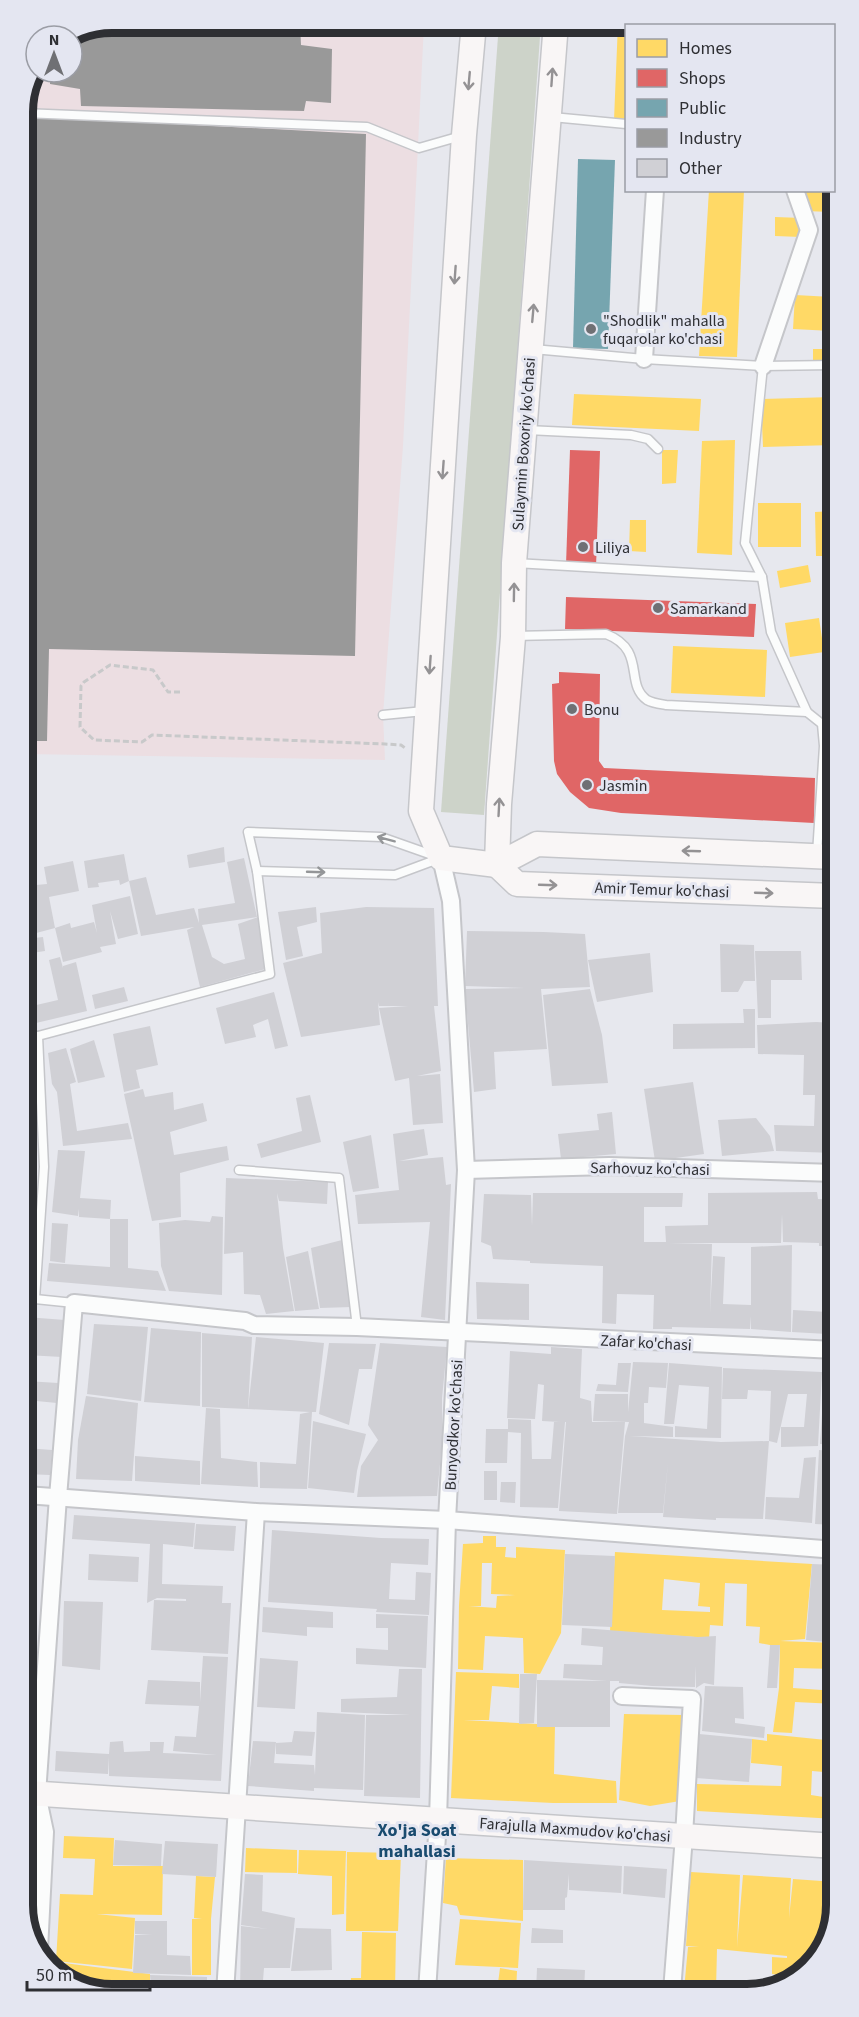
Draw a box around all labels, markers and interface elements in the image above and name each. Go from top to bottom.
north arrow [24,24,84,84]
legend [625,24,835,192]
text: N [49,29,59,51]
text: Homes [679,36,732,61]
text: Shops [679,66,726,91]
one-way arrow [546,67,557,87]
one-way arrow [463,70,474,90]
text: Public [679,96,726,121]
text: Industry [679,126,742,151]
text: Other [679,156,723,181]
one-way arrow [450,265,461,285]
one-way arrow [528,304,539,324]
place label: "Shodlik" mahalla fuqarolar ko'chasi [603,310,725,350]
marker: "Shodlik" mahalla fuqarolar ko'chasi [584,322,598,336]
street label: Sulaymin Boxoriy ko'chasi [507,357,541,531]
one-way arrow [437,460,448,480]
place label: Liliya [595,537,630,559]
marker: Liliya [576,540,590,554]
one-way arrow [508,582,520,602]
place label: Samarkand [670,598,747,620]
marker: Samarkand [651,601,665,615]
one-way arrow [424,654,435,674]
place label: Bonu [584,699,620,721]
marker: Bonu [565,702,579,716]
place label: Jasmin [599,775,647,797]
marker: Jasmin [580,778,594,792]
one-way arrow [494,797,505,817]
one-way arrow [377,833,396,845]
one-way arrow [682,845,702,857]
one-way arrow [305,867,325,878]
street label: Amir Temur ko'chasi [594,877,730,903]
one-way arrow [538,879,558,891]
one-way arrow [754,888,774,899]
street label: Sarhovuz ko'chasi [590,1157,710,1181]
street label: Zafar ko'chasi [600,1330,692,1356]
street label: Bunyodkor ko'chasi [440,1359,468,1491]
street label: Farajulla Maxmudov ko'chasi [479,1812,671,1848]
district label: Xo'ja Soat mahallasi [378,1818,457,1864]
scale bar [27,1954,150,1992]
text: 50 m [36,1963,72,1988]

